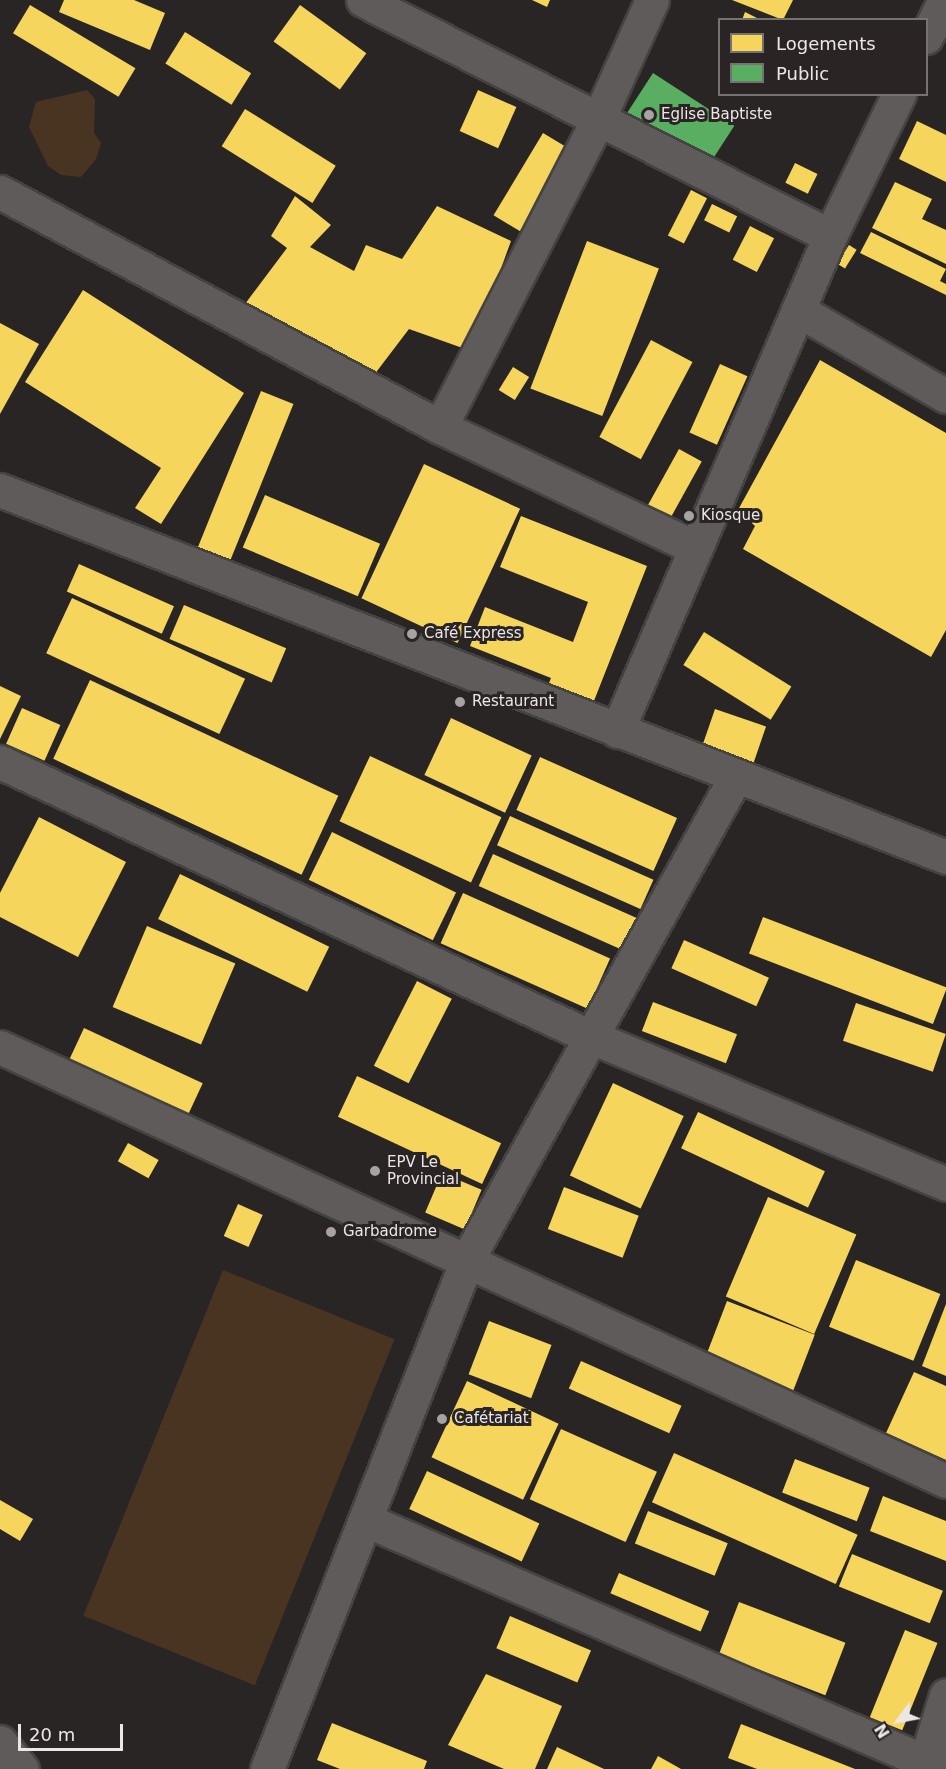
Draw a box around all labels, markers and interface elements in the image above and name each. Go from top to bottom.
legend [718,18,928,96]
text: Logements [776,33,876,54]
text: Public [776,63,829,84]
place label: Eglise Baptiste [661,106,772,124]
marker: Eglise Baptiste [642,108,656,122]
place label: Kiosque [701,507,760,525]
marker: Kiosque [682,509,696,523]
place label: Café Express [424,625,522,643]
marker: Café Express [405,627,419,641]
place label: Restaurant [472,693,554,711]
marker: Restaurant [453,695,467,709]
place label: EPV Le Provincial [387,1153,459,1188]
marker: EPV Le Provincial [368,1164,382,1178]
place label: Garbadrome [343,1223,437,1241]
marker: Garbadrome [324,1225,338,1239]
place label: Cafétariat [454,1410,529,1428]
marker: Cafétariat [435,1412,449,1426]
north arrow [868,1691,928,1751]
scale bar [21,1712,126,1750]
text: N [871,1720,894,1742]
text: 20 m [29,1724,75,1745]

